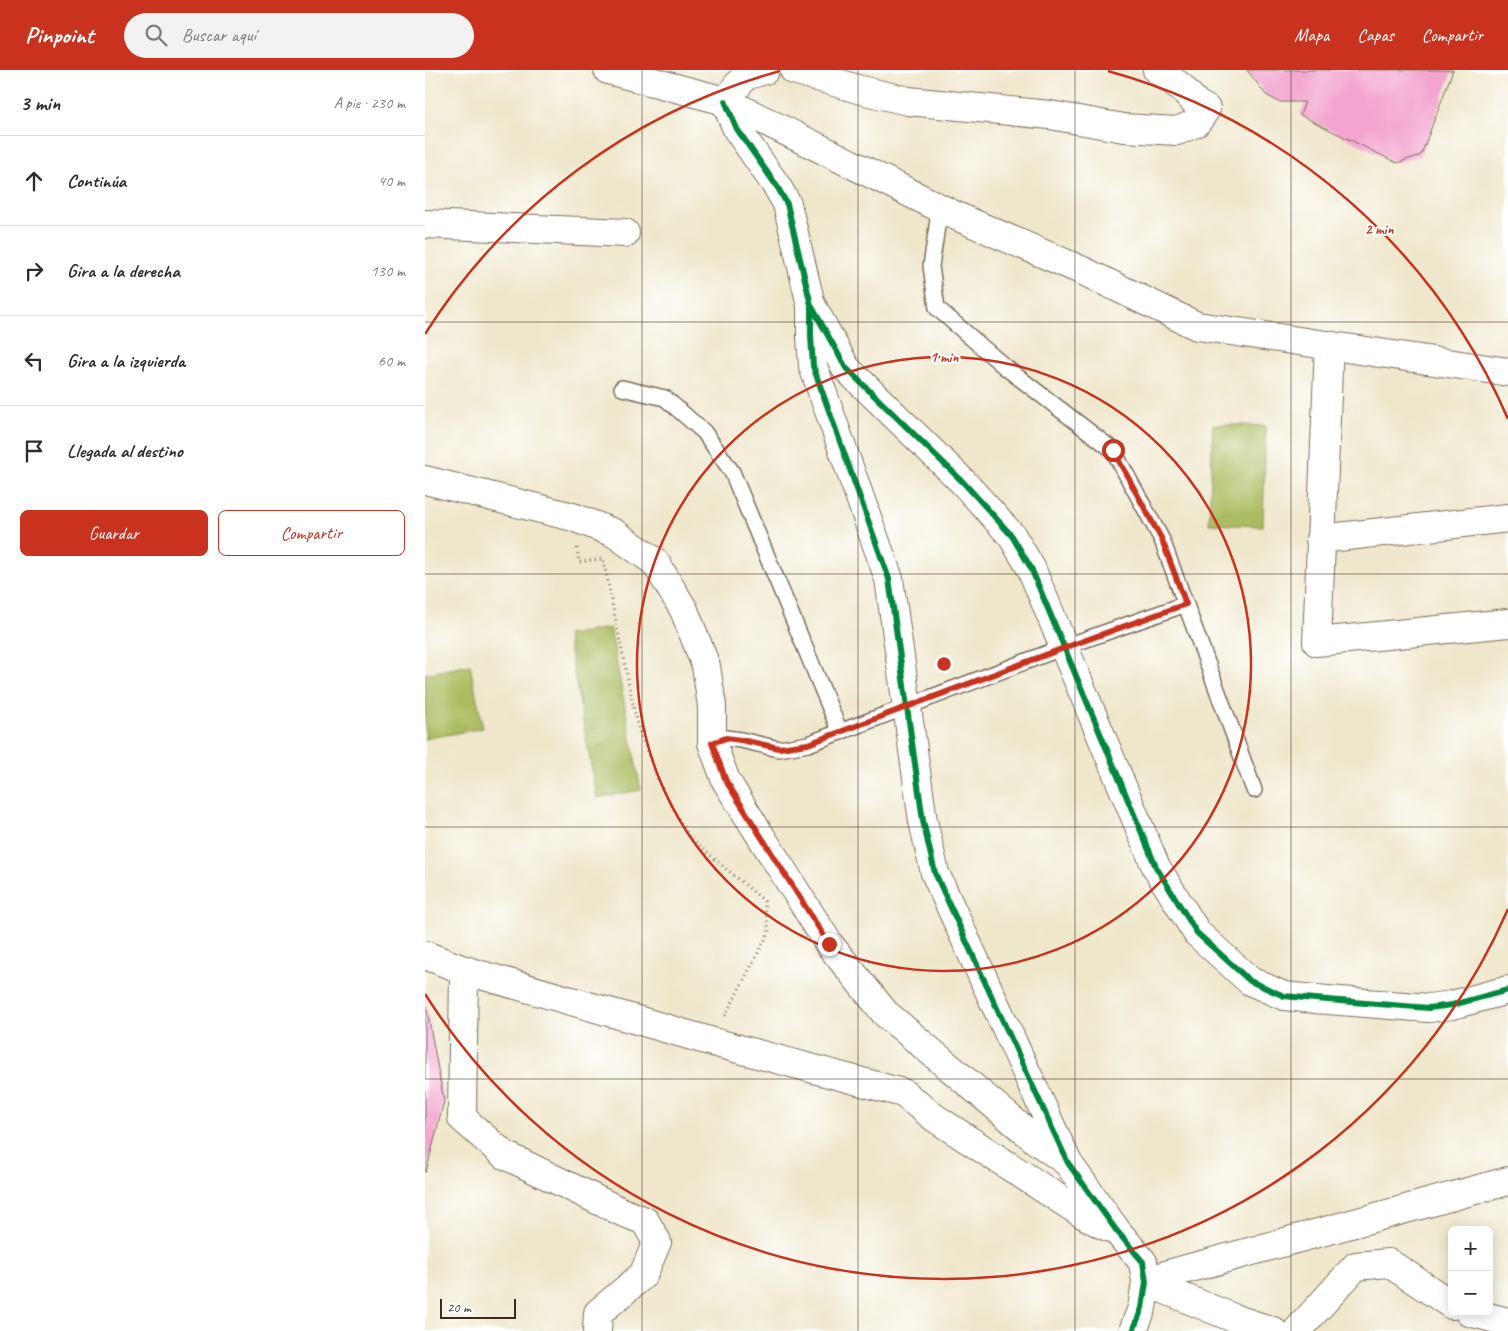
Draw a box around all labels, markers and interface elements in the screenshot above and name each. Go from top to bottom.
search box [124,13,474,58]
text: Pinpoint [25,20,94,50]
icon: search [142,21,170,49]
text: Buscar aquí [182,23,256,47]
text: Mapa [1294,24,1329,46]
text: Capas [1357,24,1394,46]
text: Compartir [1422,24,1483,46]
text: 3 min [20,90,60,116]
text: A pie · 230 m [334,93,405,113]
icon: ahead [20,167,48,195]
text: Continúa [67,169,126,193]
text: 40 m [378,171,405,191]
text: 2 min [1365,220,1394,239]
icon: right [20,257,48,285]
text: Gira a la derecha [67,259,180,283]
text: 130 m [371,261,405,281]
icon: left [20,347,48,375]
text: 1 min [930,348,959,367]
text: Gira a la izquierda [67,349,185,373]
text: 60 m [378,351,405,371]
icon: arrive [20,437,48,465]
text: Llegada al destino [67,439,183,463]
route start [1102,439,1125,462]
button: Guardar [20,510,208,556]
button: Compartir [218,510,405,556]
centre of rings [935,655,953,673]
route end [818,933,841,956]
map controls [1448,1226,1493,1316]
button: + [1448,1226,1493,1271]
button: − [1448,1271,1493,1316]
scale bar [440,1296,516,1319]
text: 20 m [447,1299,471,1316]

